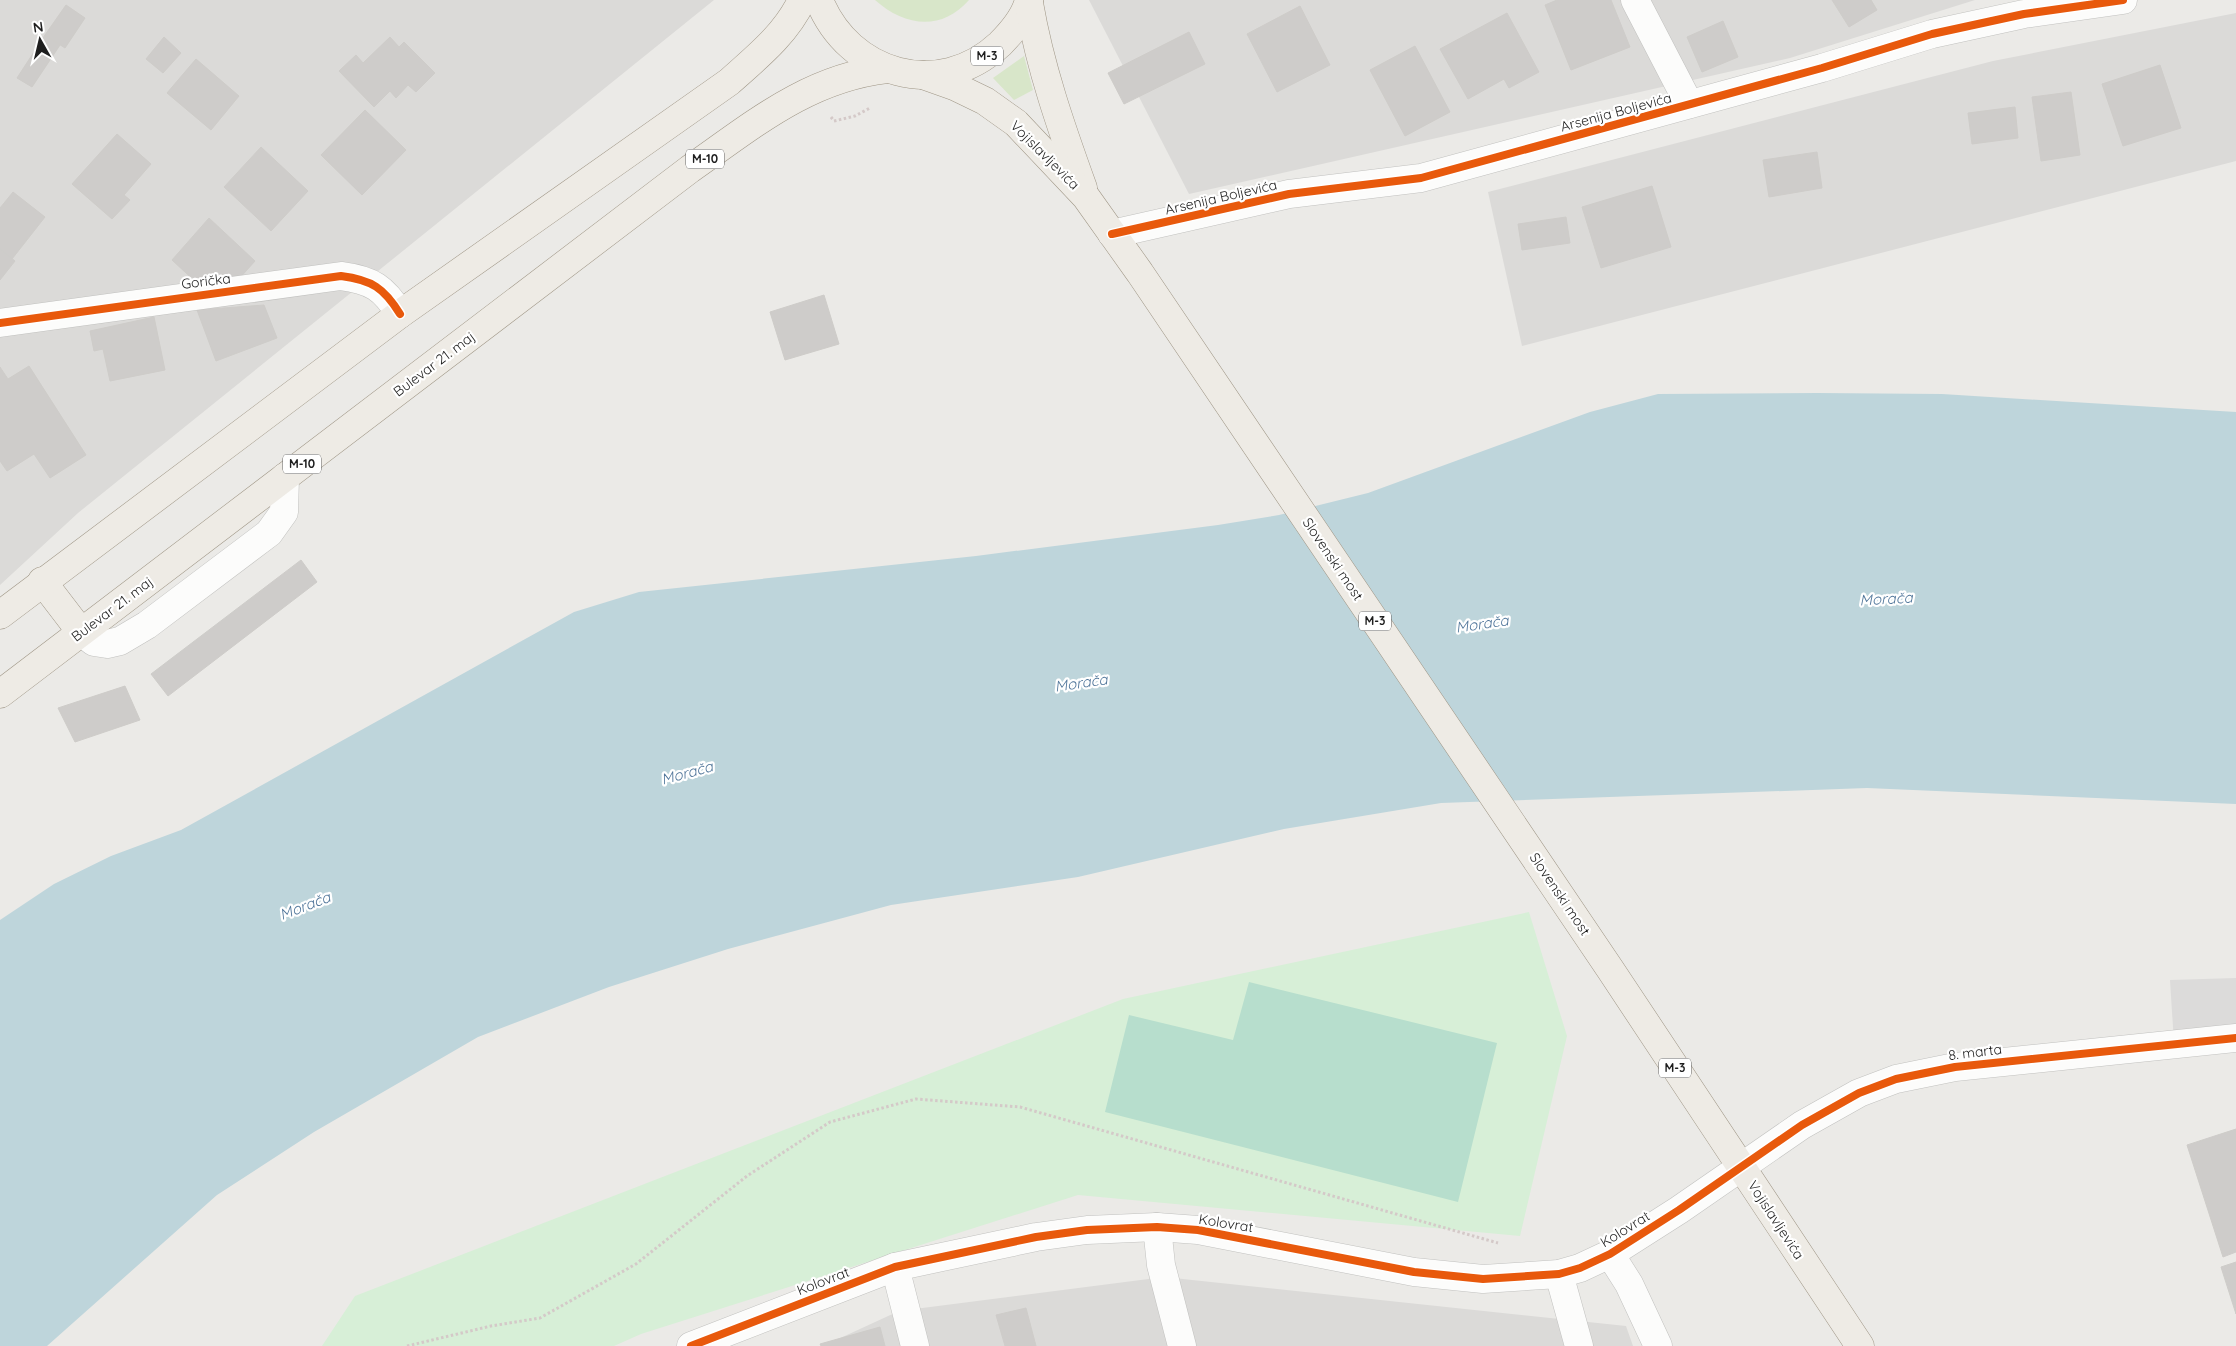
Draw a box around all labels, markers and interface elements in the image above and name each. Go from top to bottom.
north arrow [15,15,65,65]
text: N [32,17,45,37]
road number: M-3 [971,46,1003,66]
street label: Arsenija Boljevića [1558,88,1674,136]
street label: Vojislavljevića [1007,117,1083,193]
road number: M-10 [686,150,724,168]
street label: Arsenija Boljevića [1163,175,1279,219]
street label: Gorička [180,269,232,293]
street label: Bulevar 21. maj [390,328,478,400]
road number: M-10 [283,454,321,474]
street label: Slovenski most [1299,514,1367,604]
street label: Bulevar 21. maj [68,573,156,645]
water label: Morača [1859,588,1914,609]
water label: Morača [1454,610,1510,637]
road number: M-3 [1359,612,1391,630]
water label: Morača [1053,669,1109,696]
water label: Morača [659,756,716,789]
street label: Slovenski most [1526,849,1594,939]
water label: Morača [277,887,334,924]
street label: 8. marta [1947,1040,2003,1064]
road number: M-3 [1659,1058,1691,1078]
street label: Vojislavljevića [1744,1177,1808,1263]
street label: Kolovrat [1597,1207,1653,1251]
street label: Kolovrat [1197,1210,1255,1236]
street label: Kolovrat [794,1263,852,1299]

